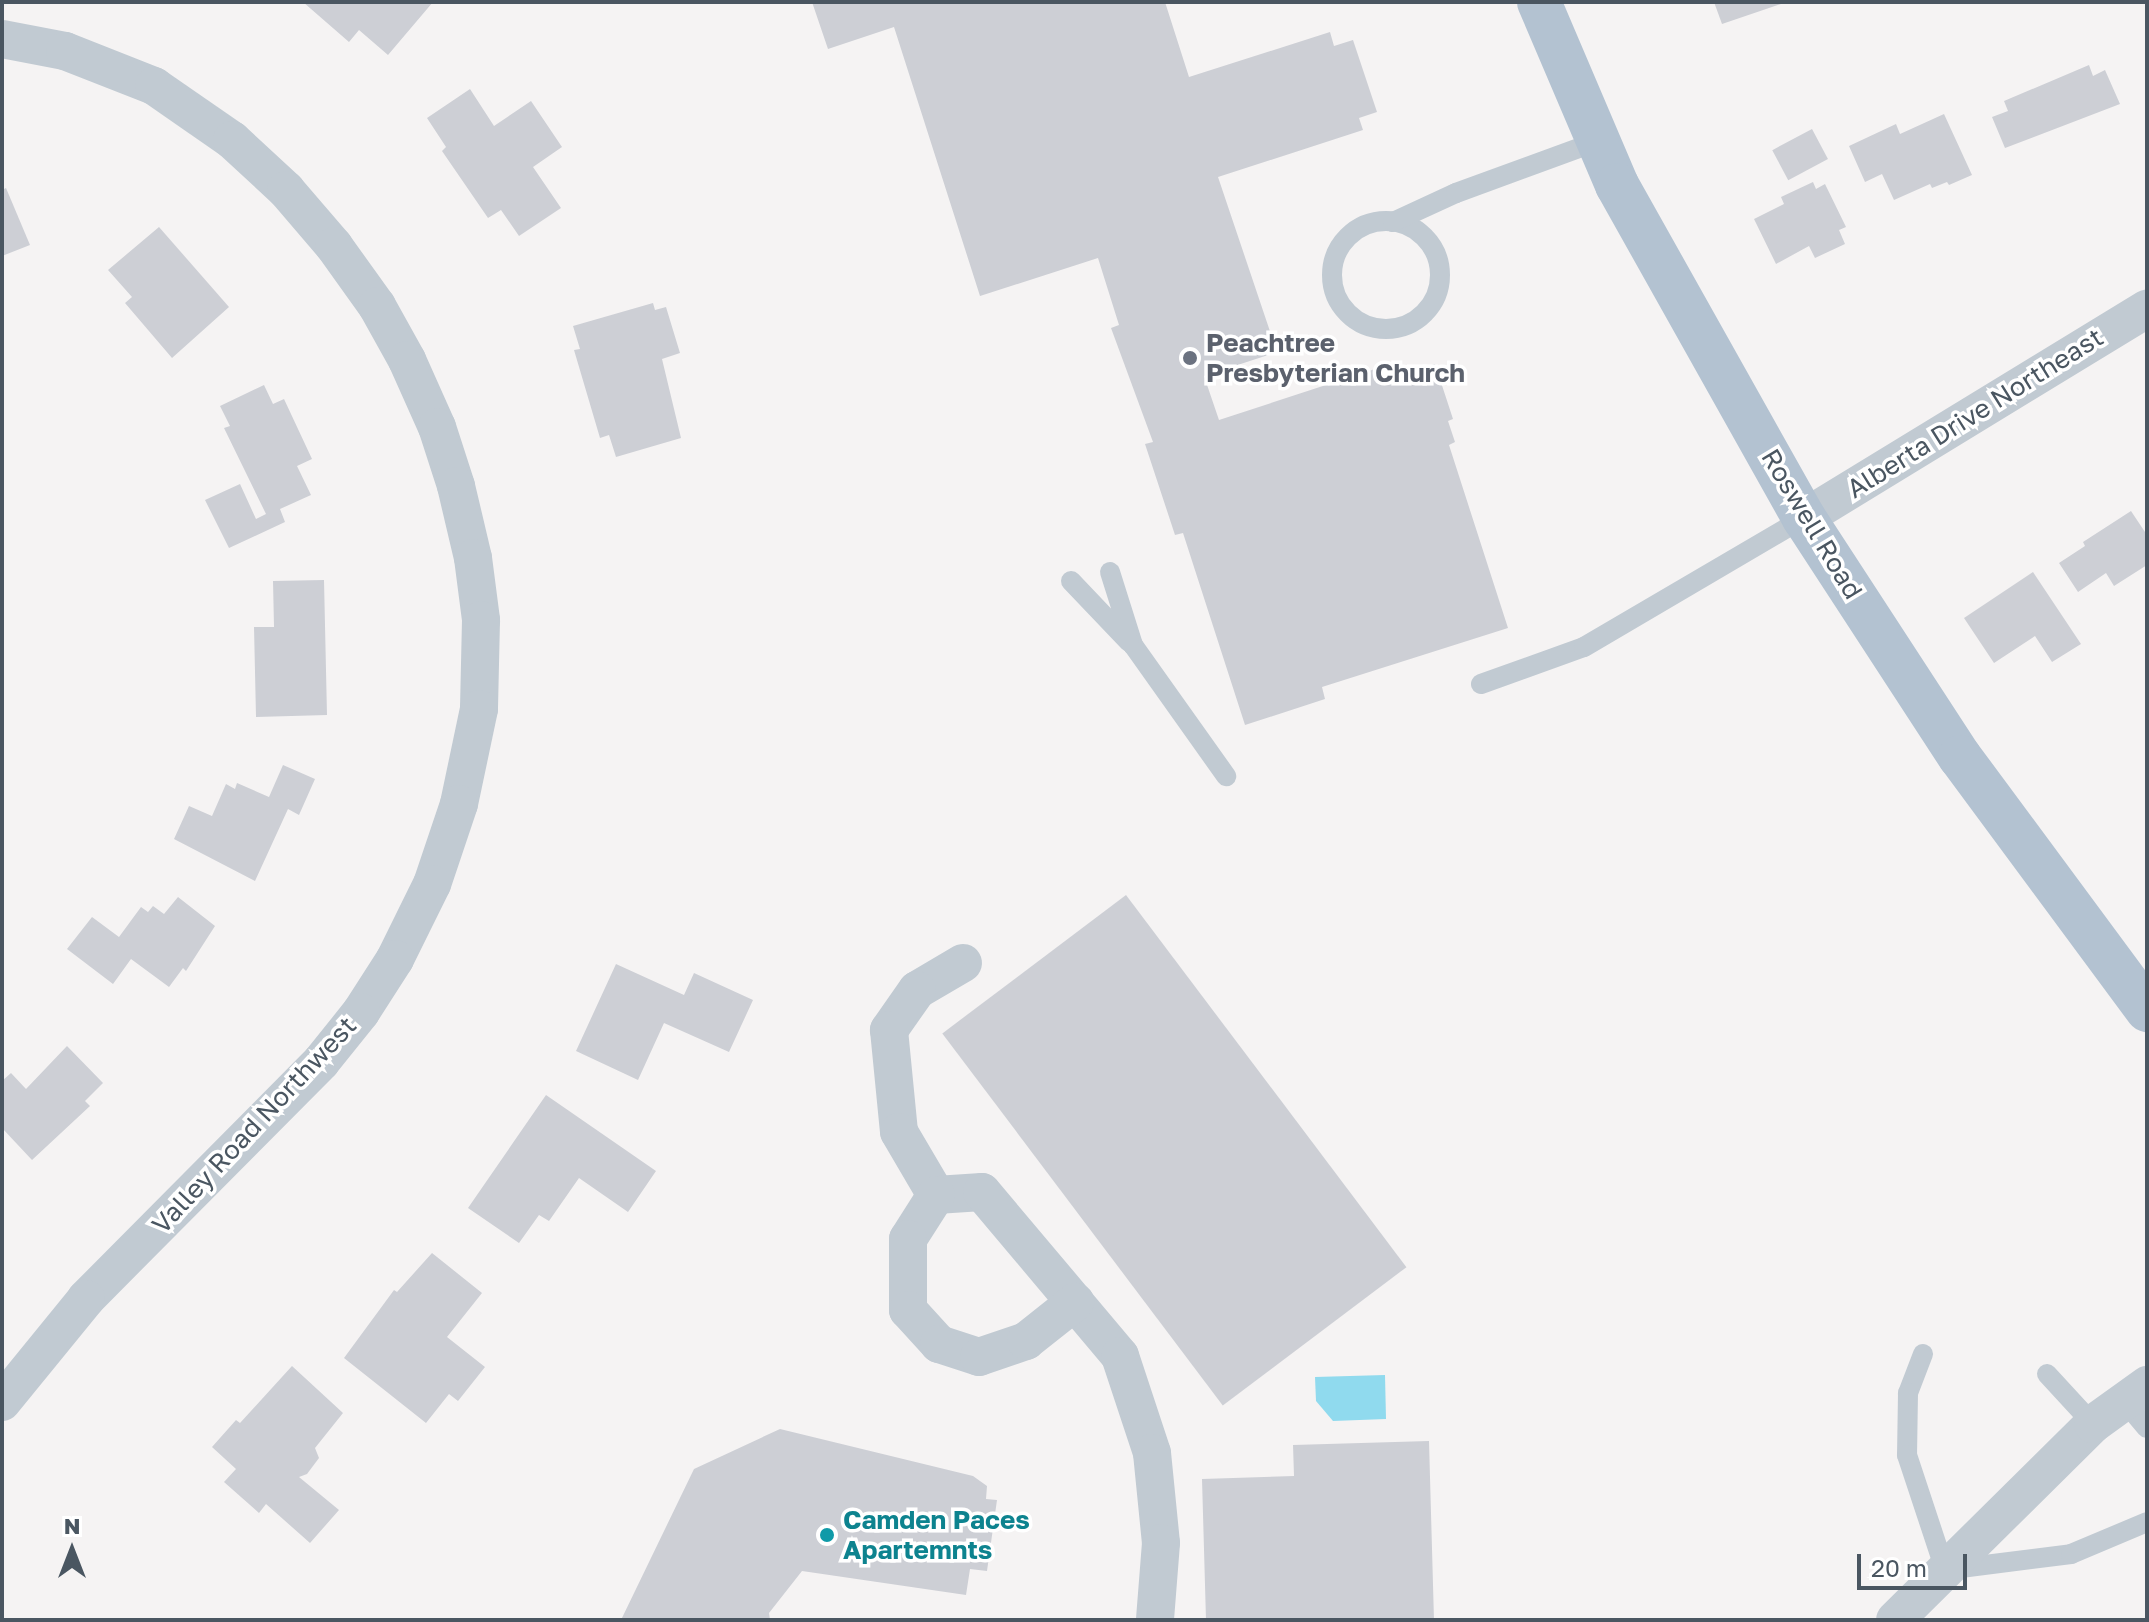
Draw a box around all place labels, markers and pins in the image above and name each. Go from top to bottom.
place label: Peachtree Presbyterian Church [1206,327,1465,388]
marker: Peachtree Presbyterian Church [1181,349,1199,367]
place label: Camden Paces Apartemnts [843,1504,1030,1566]
marker: Camden Paces Apartemnts [818,1526,836,1544]

